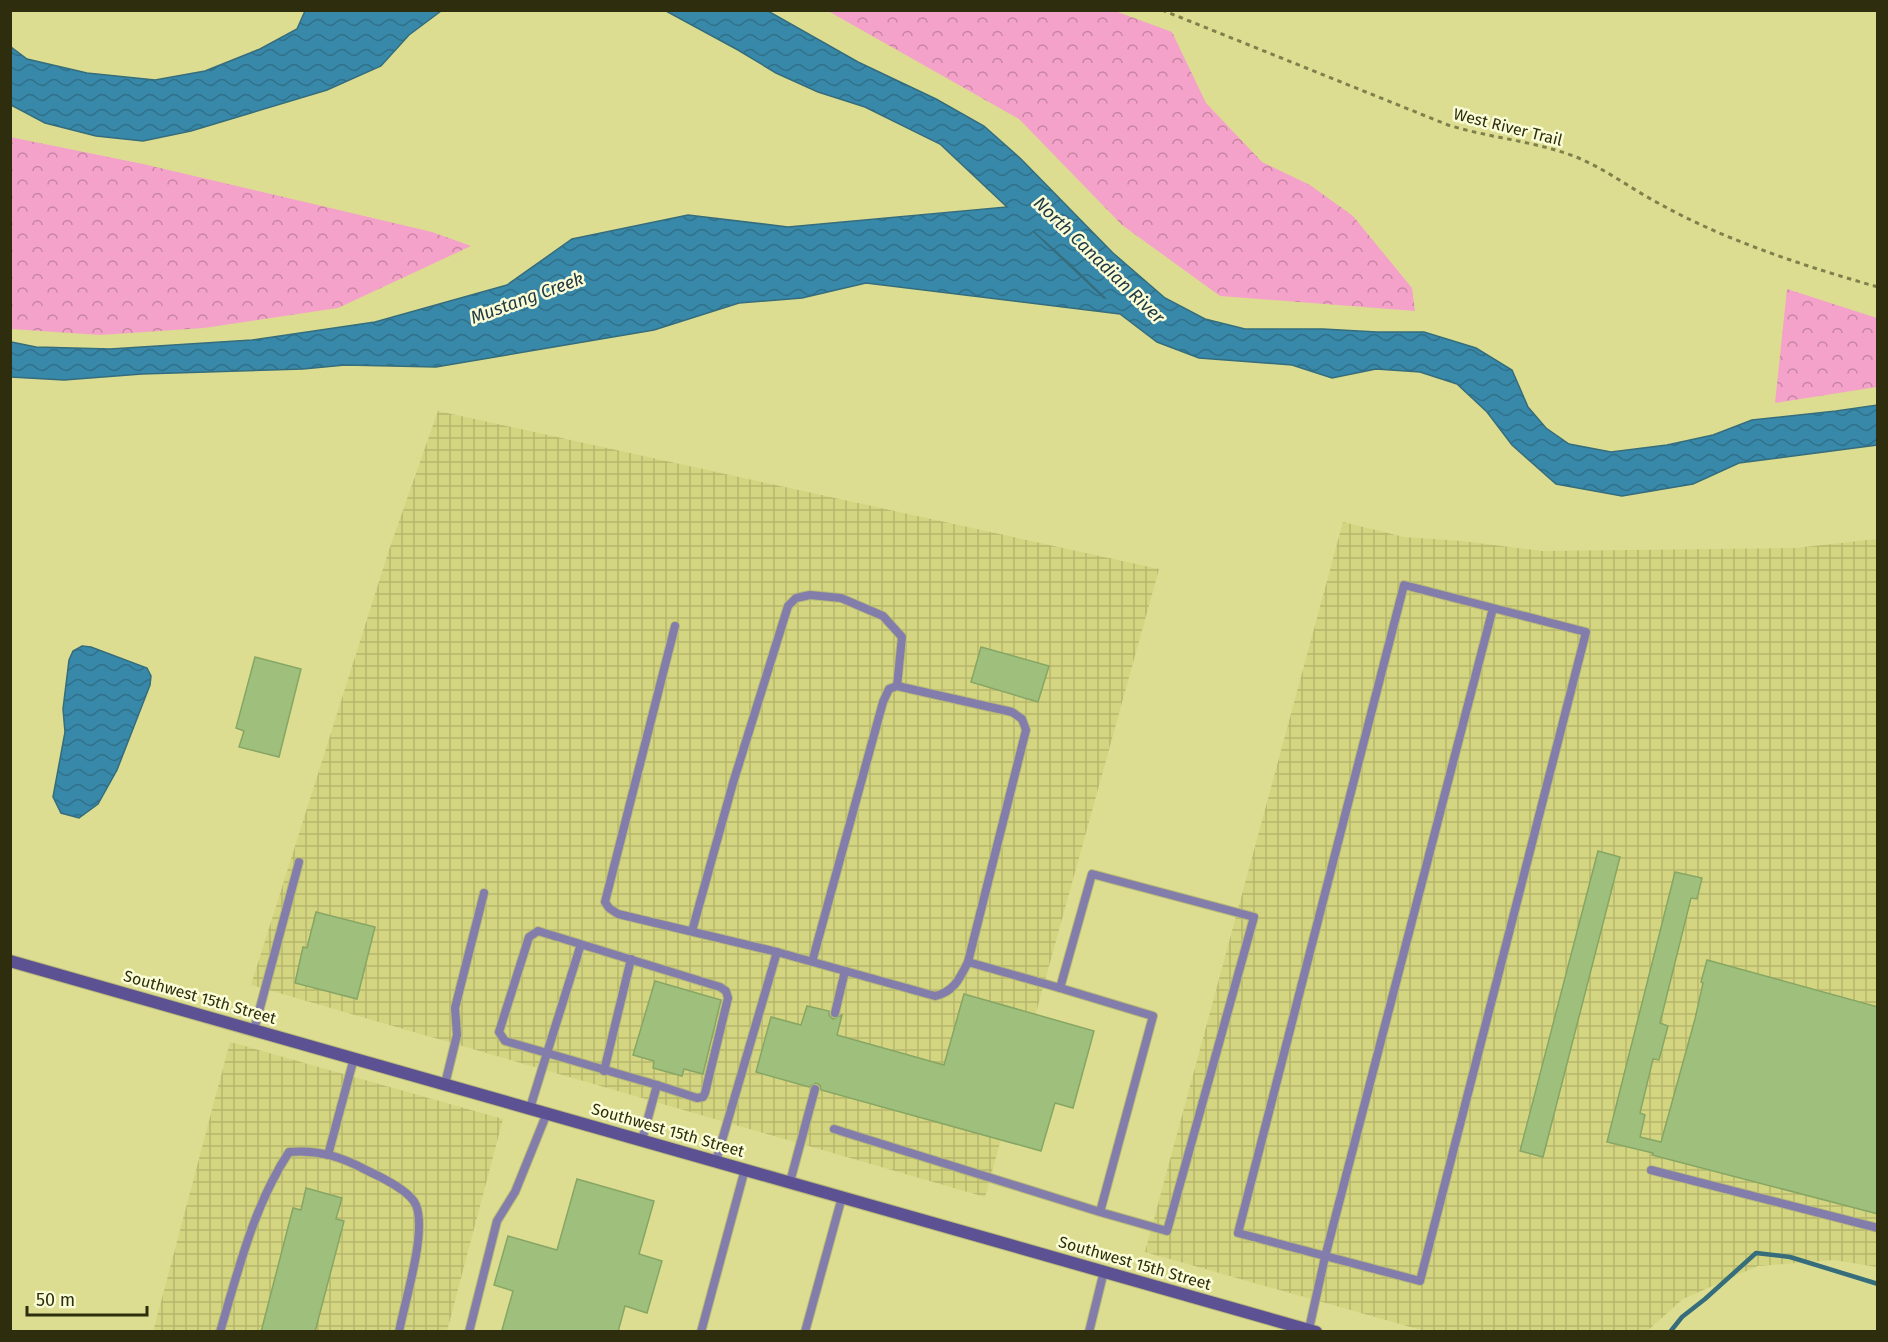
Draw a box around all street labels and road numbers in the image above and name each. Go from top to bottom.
street label: West River Trail [1452,104,1565,150]
street label: Southwest 15th Street [122,966,279,1028]
street label: Southwest 15th Street [590,1099,747,1161]
street label: Southwest 15th Street [1057,1232,1214,1294]

